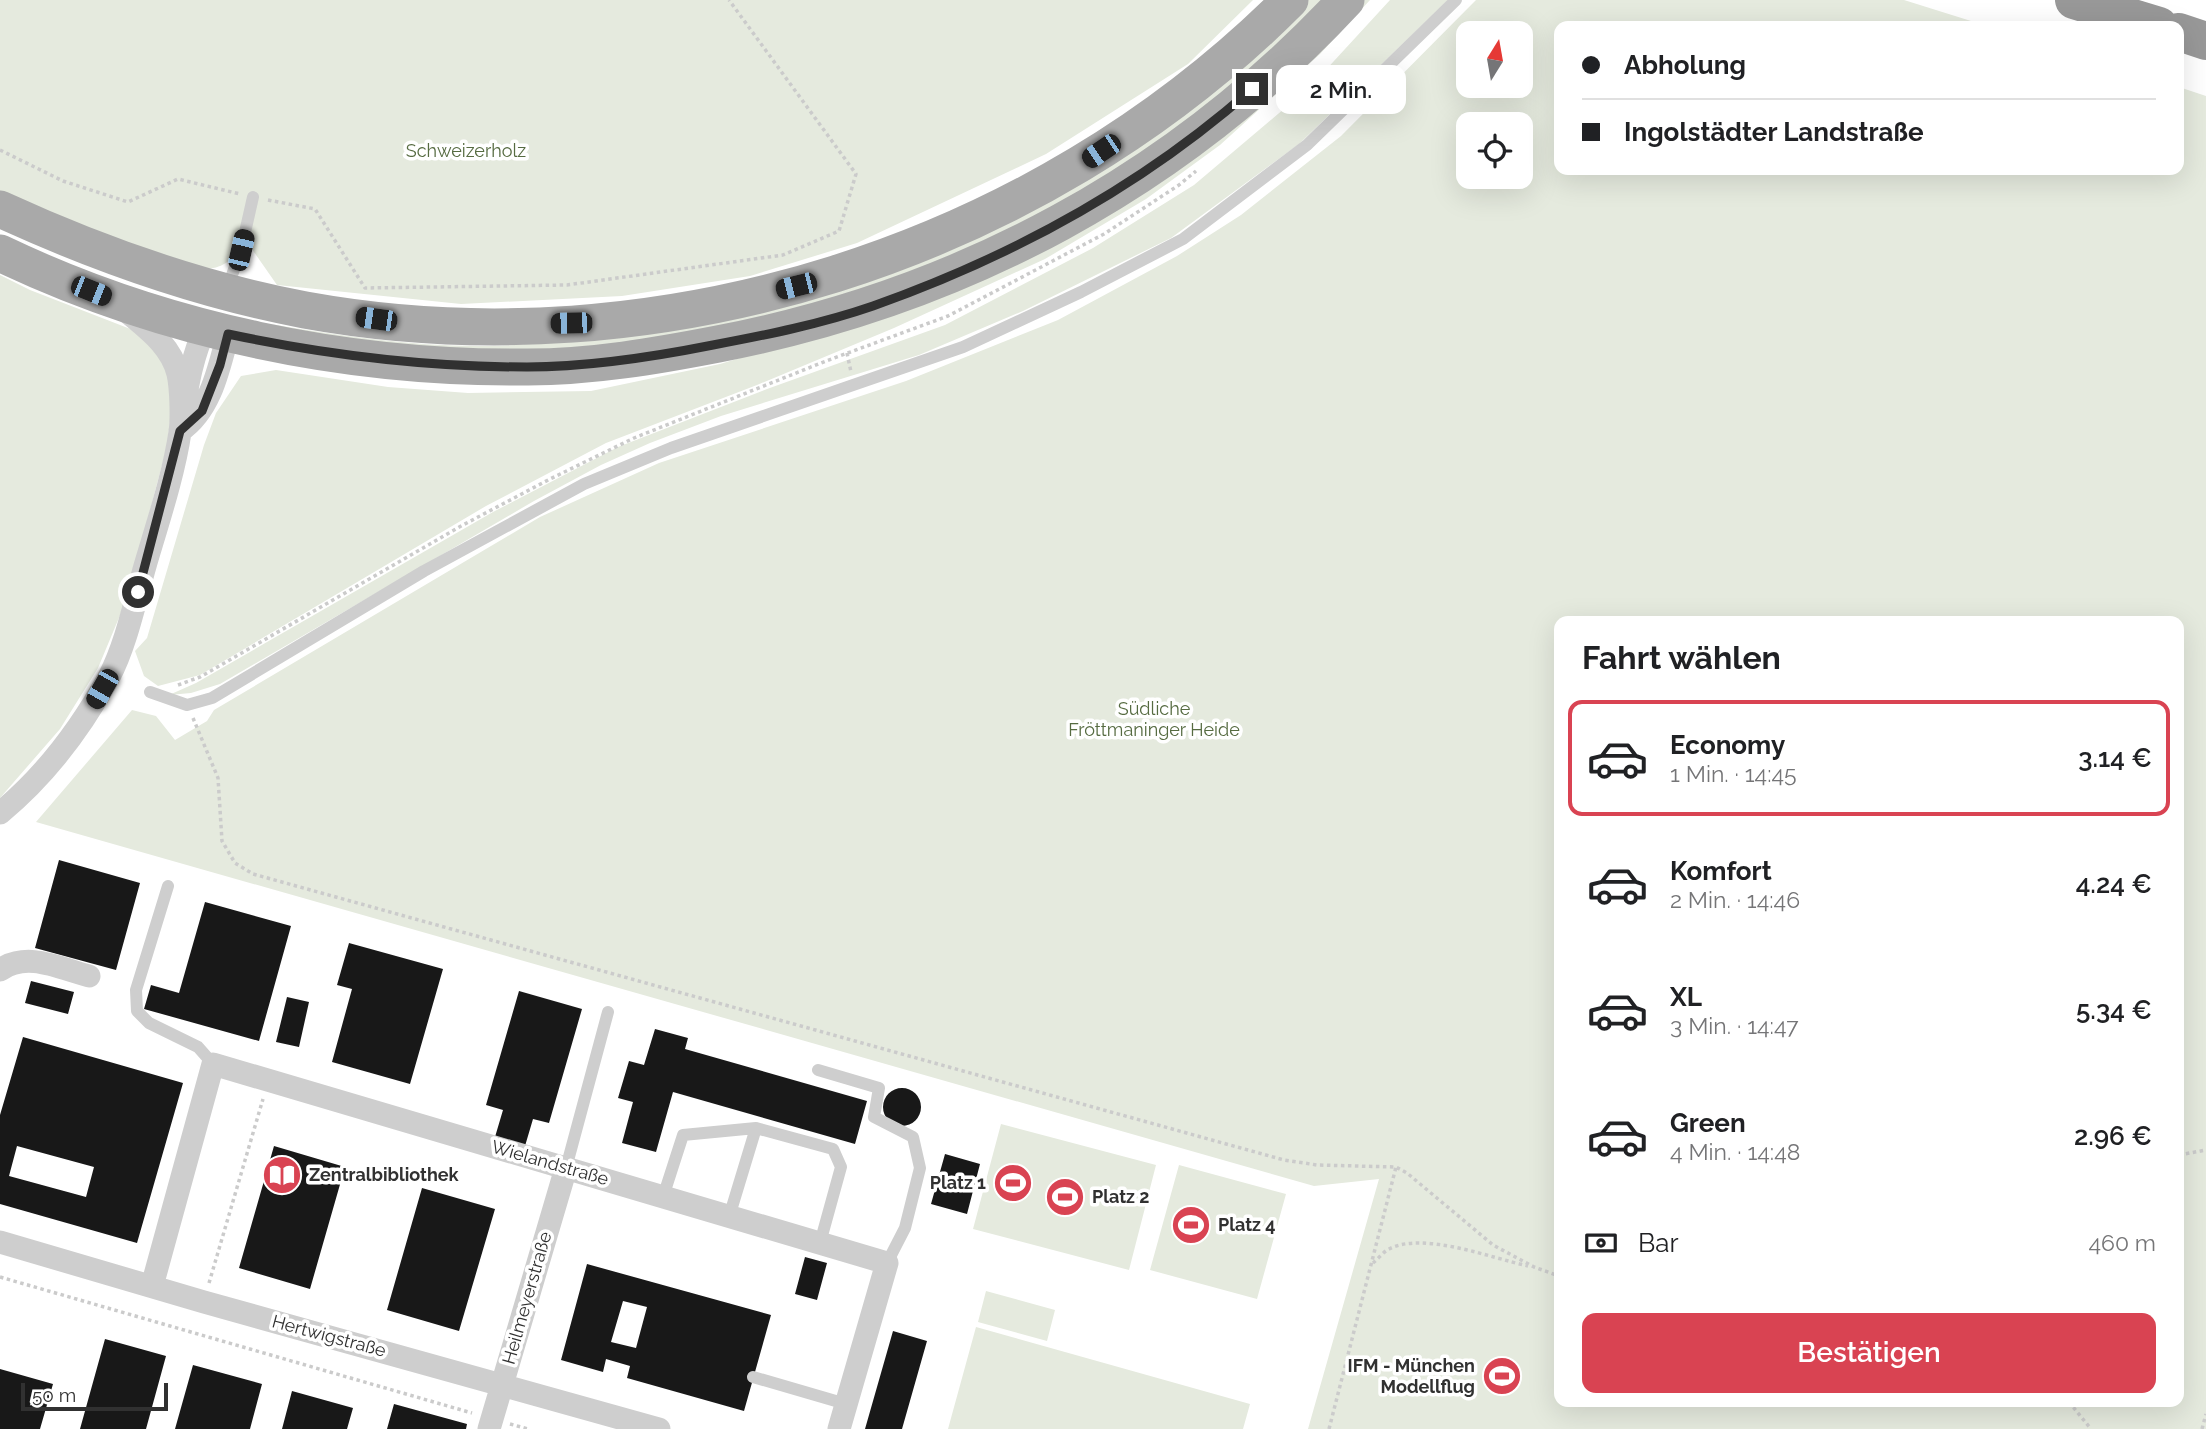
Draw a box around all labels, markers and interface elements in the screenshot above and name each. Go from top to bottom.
north arrow [1456,21,1533,98]
map controls [1456,21,1533,189]
text: Abholung [1624,50,1746,80]
callout: 2 Min. [1276,64,1406,114]
route end [1236,73,1268,105]
text: 2 Min. [1310,76,1372,103]
button: locate [1456,112,1533,189]
text: Ingolstädter Landstraße [1624,117,1923,147]
car [1078,131,1125,171]
park label: Schweizerholz [406,140,526,161]
car [227,227,256,273]
car [774,271,819,301]
car [68,273,115,309]
car [354,306,399,332]
car [550,312,593,334]
route start [122,576,154,608]
text: Fahrt wählen [1582,639,1781,676]
car [83,666,122,712]
park label: Südliche Fröttmaninger Heide [1068,698,1240,740]
icon: car [1586,727,1649,790]
text: Economy [1670,730,1785,760]
text: 3.14 € [2078,743,2152,773]
text: 1 Min. · 14:45 [1670,760,1797,787]
icon: car [1586,853,1649,916]
text: Komfort [1670,856,1772,886]
text: 4.24 € [2076,869,2152,899]
text: 2 Min. · 14:46 [1670,886,1800,913]
icon: car [1586,979,1649,1042]
text: XL [1670,982,1702,1012]
text: 5.34 € [2076,995,2152,1025]
text: 3 Min. · 14:47 [1670,1012,1799,1039]
icon: car [1586,1105,1649,1168]
text: Green [1670,1108,1746,1138]
text: 2.96 € [2074,1121,2152,1151]
street label: Wielandstraße [489,1136,612,1189]
text: 4 Min. · 14:48 [1670,1138,1800,1165]
library icon: Zentralbibliothek [261,1154,303,1196]
sports icon: Platz 1 [992,1162,1034,1204]
place label: Zentralbibliothek [309,1164,460,1185]
place label: Platz 1 [930,1172,986,1193]
sports icon: Platz 2 [1044,1176,1086,1218]
place label: Platz 2 [1092,1186,1149,1207]
sports icon: Platz 4 [1170,1204,1212,1246]
place label: Platz 4 [1218,1214,1276,1235]
icon: cash [1582,1224,1620,1262]
text: Bar [1638,1228,1679,1258]
street label: Heilmeyerstraße [498,1229,556,1367]
text: 460 m [2088,1229,2156,1256]
street label: Hertwigstraße [270,1310,389,1361]
button: Bestätigen [1582,1313,2156,1393]
place label: IFM - München Modellflug [1348,1355,1475,1397]
sports icon: IFM - München Modellflug [1481,1355,1523,1397]
scale bar [21,1380,168,1412]
text: 50 m [32,1384,76,1406]

